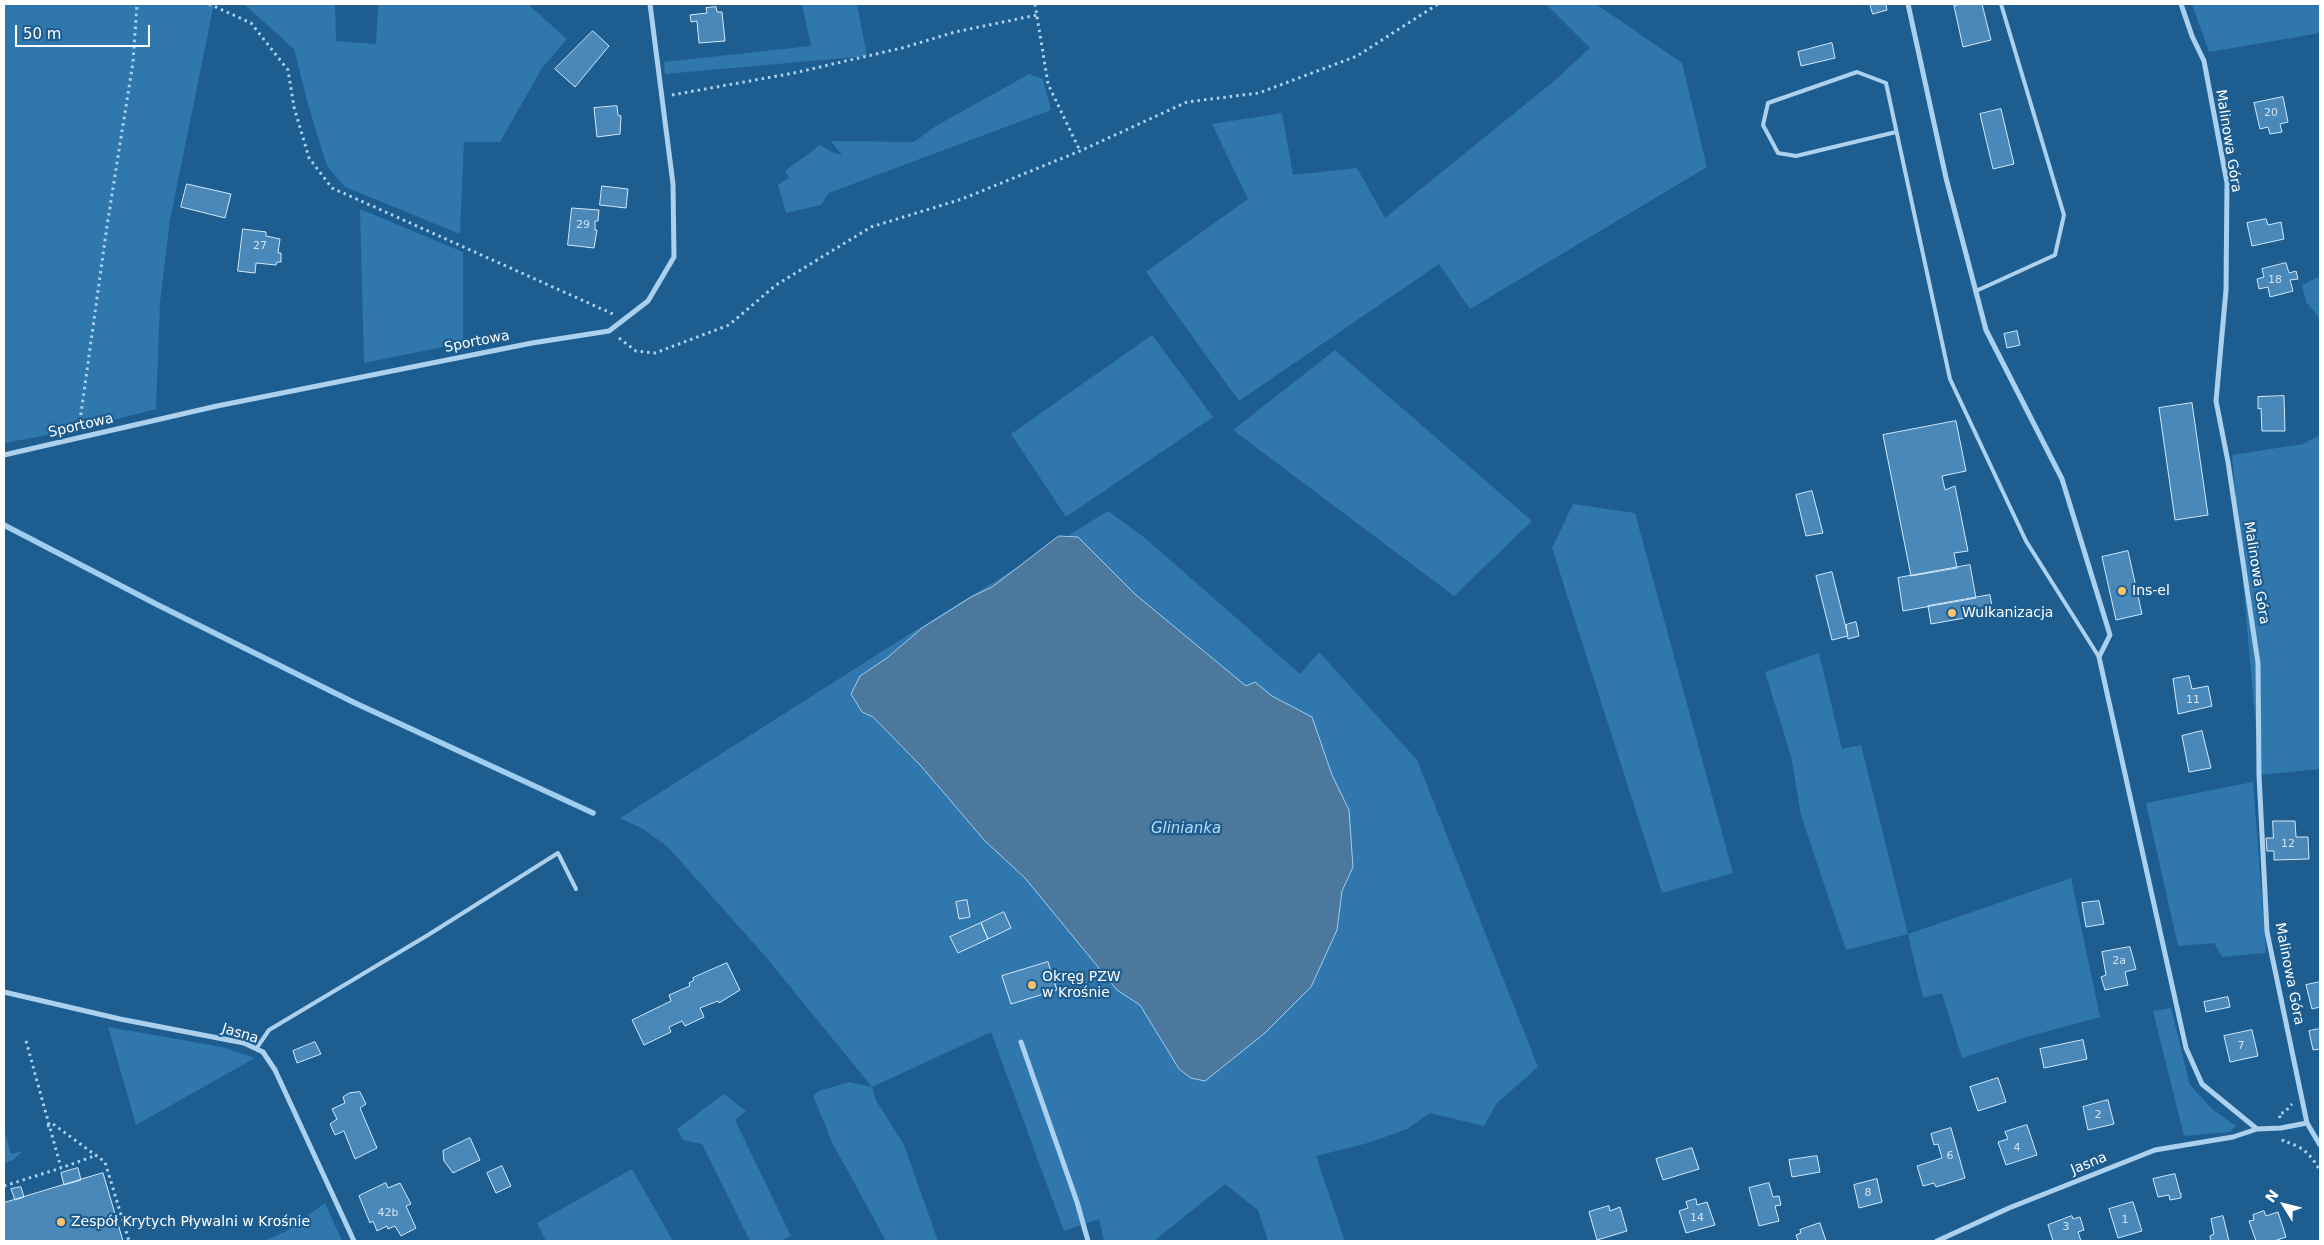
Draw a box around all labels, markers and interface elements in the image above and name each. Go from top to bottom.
scale bar [18,15,152,47]
text: 50 m [23,25,61,43]
street label: Malinowa Góra [2212,88,2244,194]
house number: 20 [2264,106,2278,120]
house number: 29 [576,218,590,232]
house number: 27 [253,239,267,253]
house number: 18 [2268,273,2282,287]
street label: Sportowa [443,327,511,357]
street label: Sportowa [47,410,115,442]
street label: Malinowa Góra [2240,520,2272,626]
place label: Ins-el [2132,583,2170,599]
marker: Ins-el [2116,585,2128,597]
place label: Wulkanizacja [1962,605,2053,621]
marker: Wulkanizacja [1946,607,1958,619]
house number: 11 [2186,693,2200,707]
water label: Glinianka [1151,820,1221,838]
house number: 12 [2281,837,2295,851]
street label: Malinowa Góra [2271,921,2307,1027]
house number: 2a [2112,954,2126,968]
place label: Okręg PZW w Krośnie [1042,969,1121,1002]
marker: Okręg PZW w Krośnie [1026,979,1038,991]
street label: Jasna [220,1020,260,1048]
house number: 7 [2238,1039,2244,1053]
house number: 2 [2095,1108,2101,1122]
house number: 4 [2014,1141,2020,1155]
house number: 6 [1947,1149,1953,1163]
street label: Jasna [2068,1149,2110,1179]
north arrow [2259,1180,2309,1230]
house number: 8 [1865,1186,1871,1200]
text: N [2262,1187,2282,1206]
house number: 42b [378,1206,398,1220]
house number: 14 [1690,1211,1704,1225]
house number: 1 [2122,1213,2128,1227]
place label: Zespół Krytych Pływalni w Krośnie [71,1214,310,1230]
marker: Zespół Krytych Pływalni w Krośnie [55,1216,67,1228]
house number: 3 [2063,1220,2069,1234]

